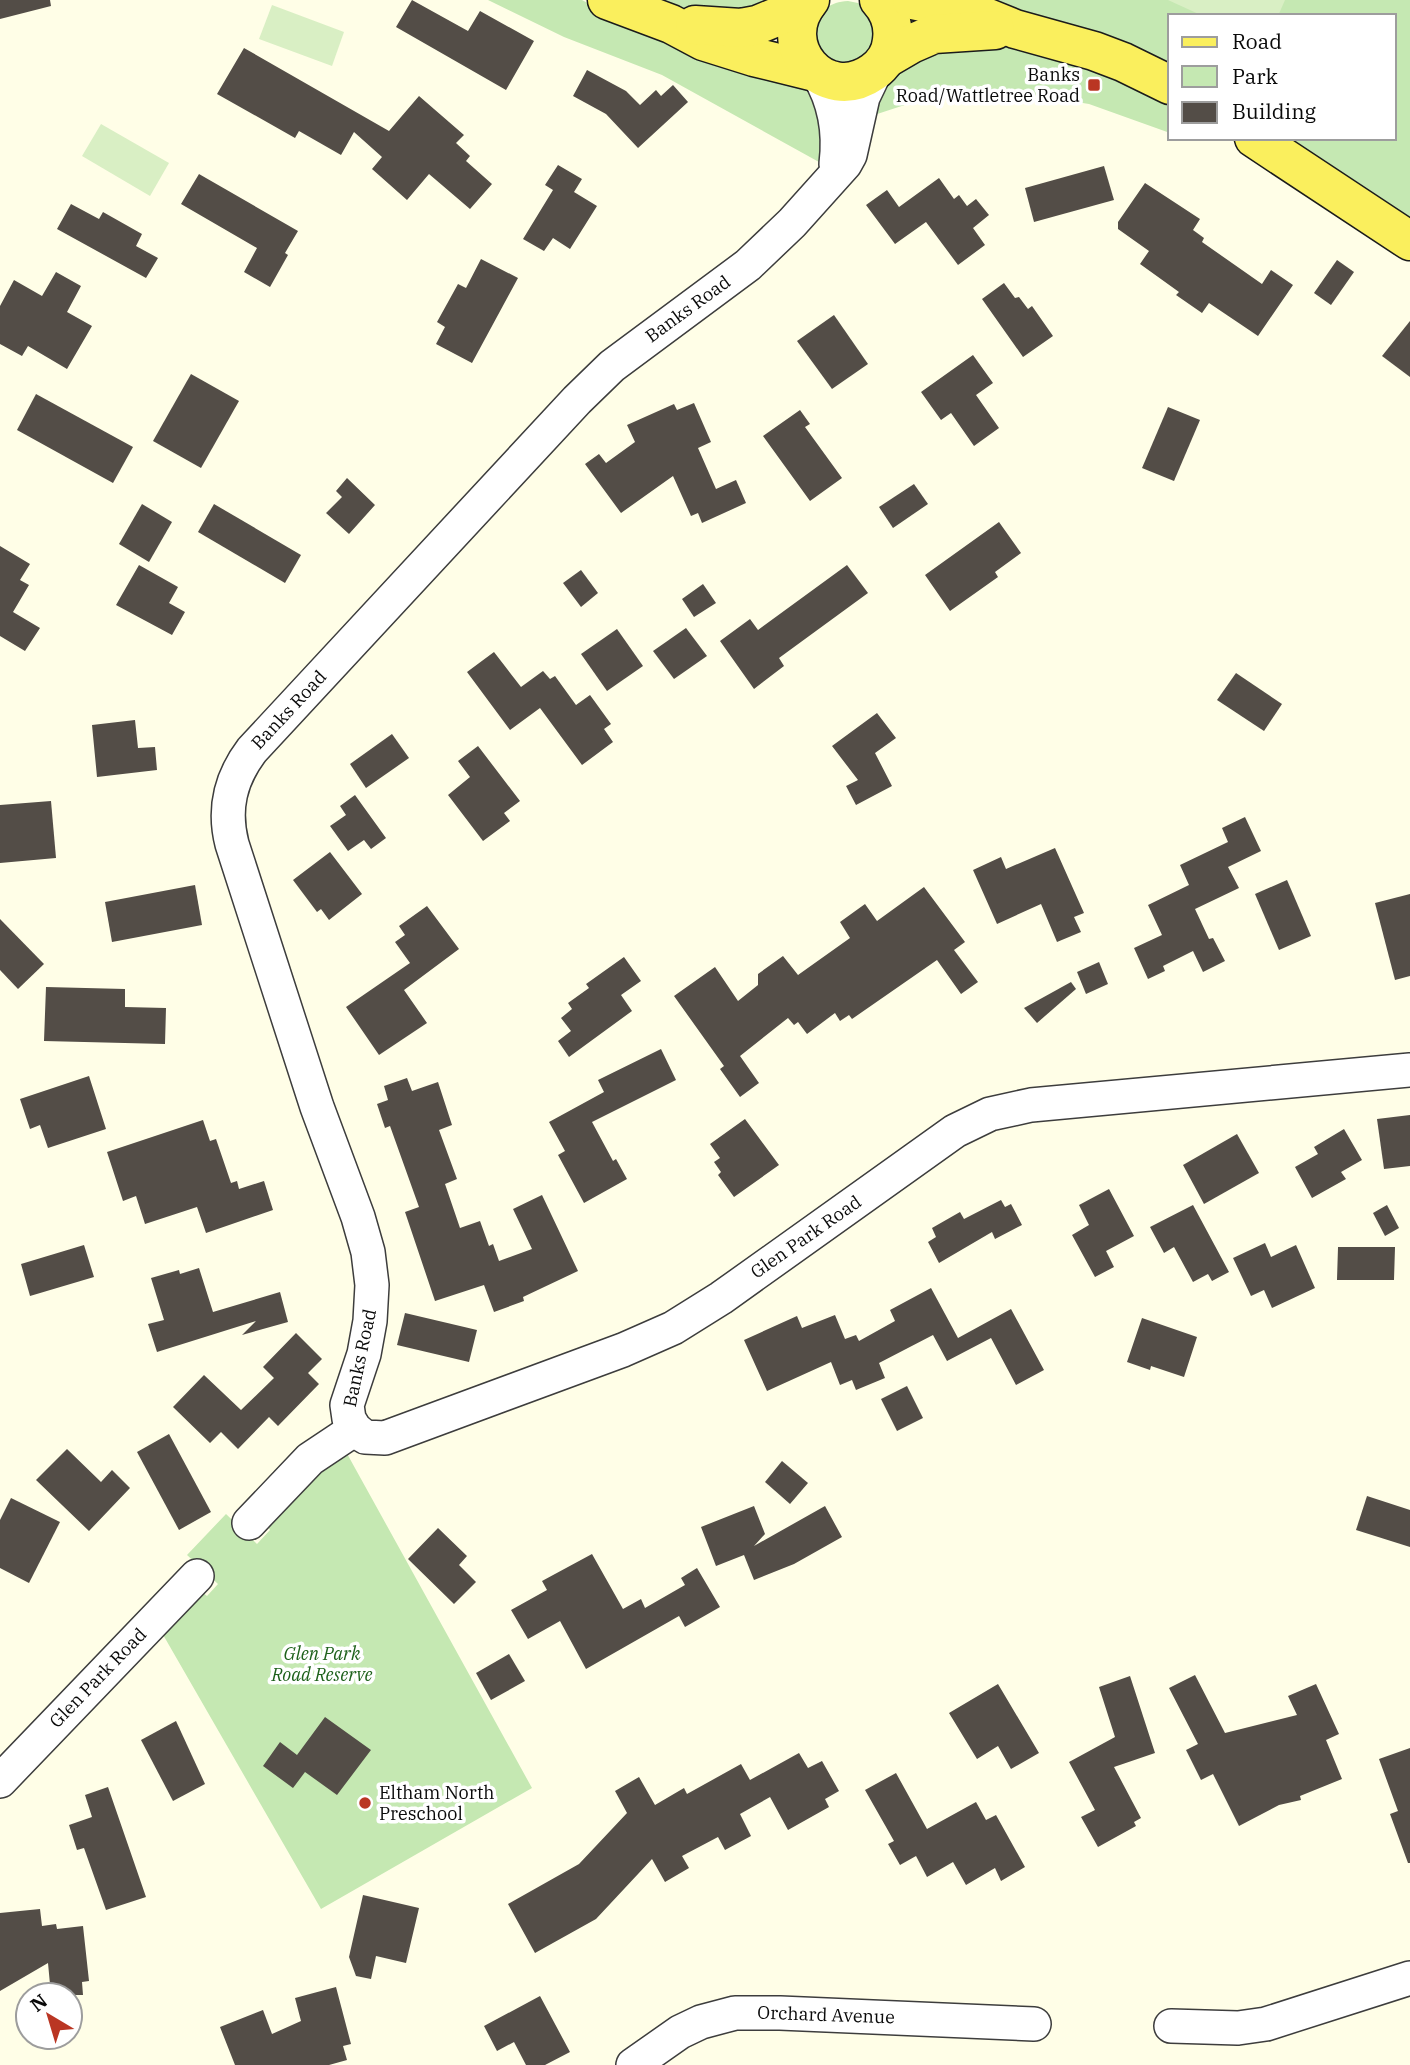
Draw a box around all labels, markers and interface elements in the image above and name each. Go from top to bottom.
legend [1168,14,1396,140]
text: Road [1232,27,1282,55]
text: Park [1232,62,1279,90]
place label: Banks Road/Wattletree Road [896,63,1080,107]
marker: Banks Road/Wattletree Road [1086,77,1102,93]
text: Building [1232,97,1317,125]
street label: Banks Road [641,270,735,347]
street label: Banks Road [246,665,331,754]
street label: Glen Park Road [746,1190,866,1283]
street label: Banks Road [338,1307,381,1409]
street label: Glen Park Road [44,1623,151,1732]
park label: Glen Park Road Reserve [270,1642,373,1686]
place label: Eltham North Preschool [379,1781,495,1825]
marker: Eltham North Preschool [357,1795,373,1811]
north arrow [14,1981,84,2051]
text: N [25,1989,52,2017]
street label: Orchard Avenue [757,2001,895,2028]

